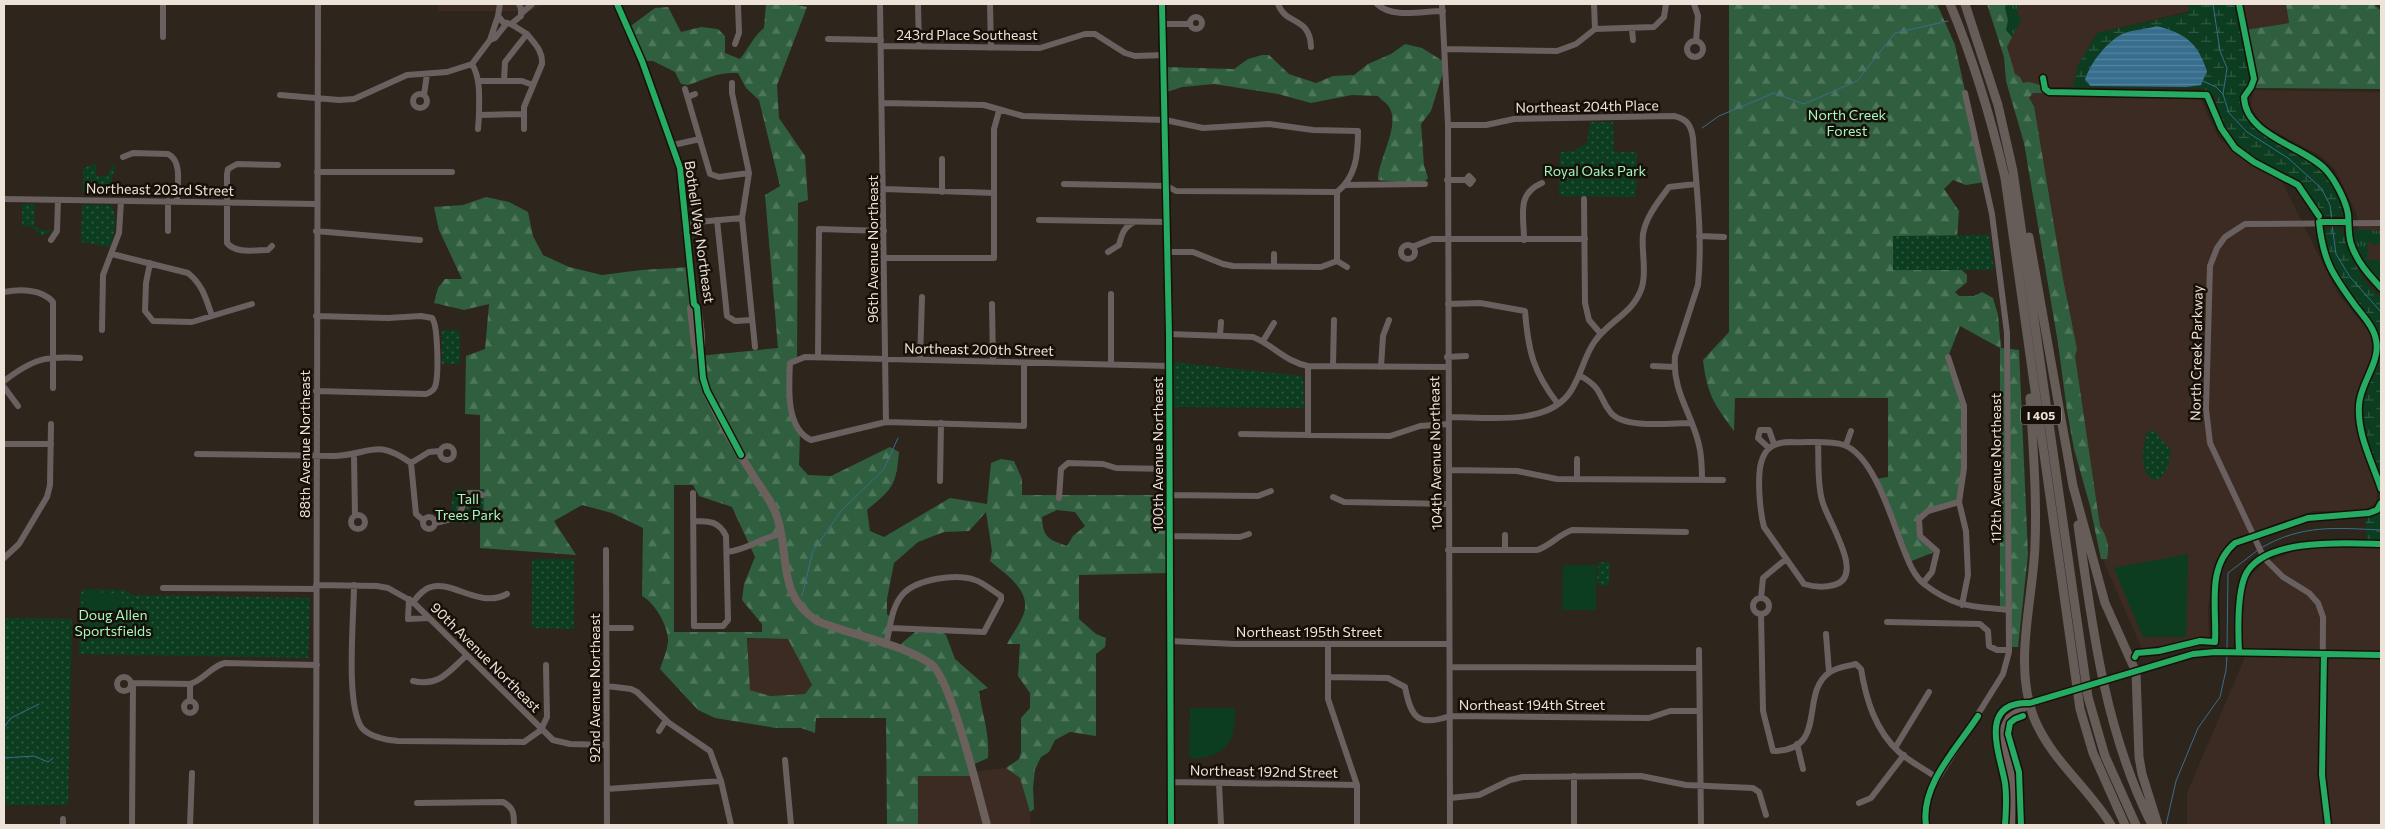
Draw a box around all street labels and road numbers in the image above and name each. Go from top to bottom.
street label: 243rd Place Southeast [896,26,1038,43]
street label: Northeast 204th Place [1515,96,1659,116]
street label: Bothell Way Northeast [682,160,718,305]
street label: 96th Avenue Northeast [864,175,881,323]
street label: Northeast 203rd Street [86,179,235,199]
street label: North Creek Parkway [2186,285,2206,421]
street label: Northeast 200th Street [904,339,1054,359]
street label: 88th Avenue Northeast [296,370,313,518]
street label: 104th Avenue Northeast [1425,375,1445,530]
street label: 100th Avenue Northeast [1149,376,1166,532]
street label: 112th Avenue Northeast [1987,392,2004,543]
road number: I 405 [2021,406,2061,424]
street label: 90th Avenue Northeast [427,598,545,716]
street label: 92nd Avenue Northeast [586,613,603,763]
street label: Northeast 195th Street [1236,623,1382,640]
street label: Northeast 194th Street [1459,696,1606,713]
street label: Northeast 192nd Street [1190,761,1339,781]

